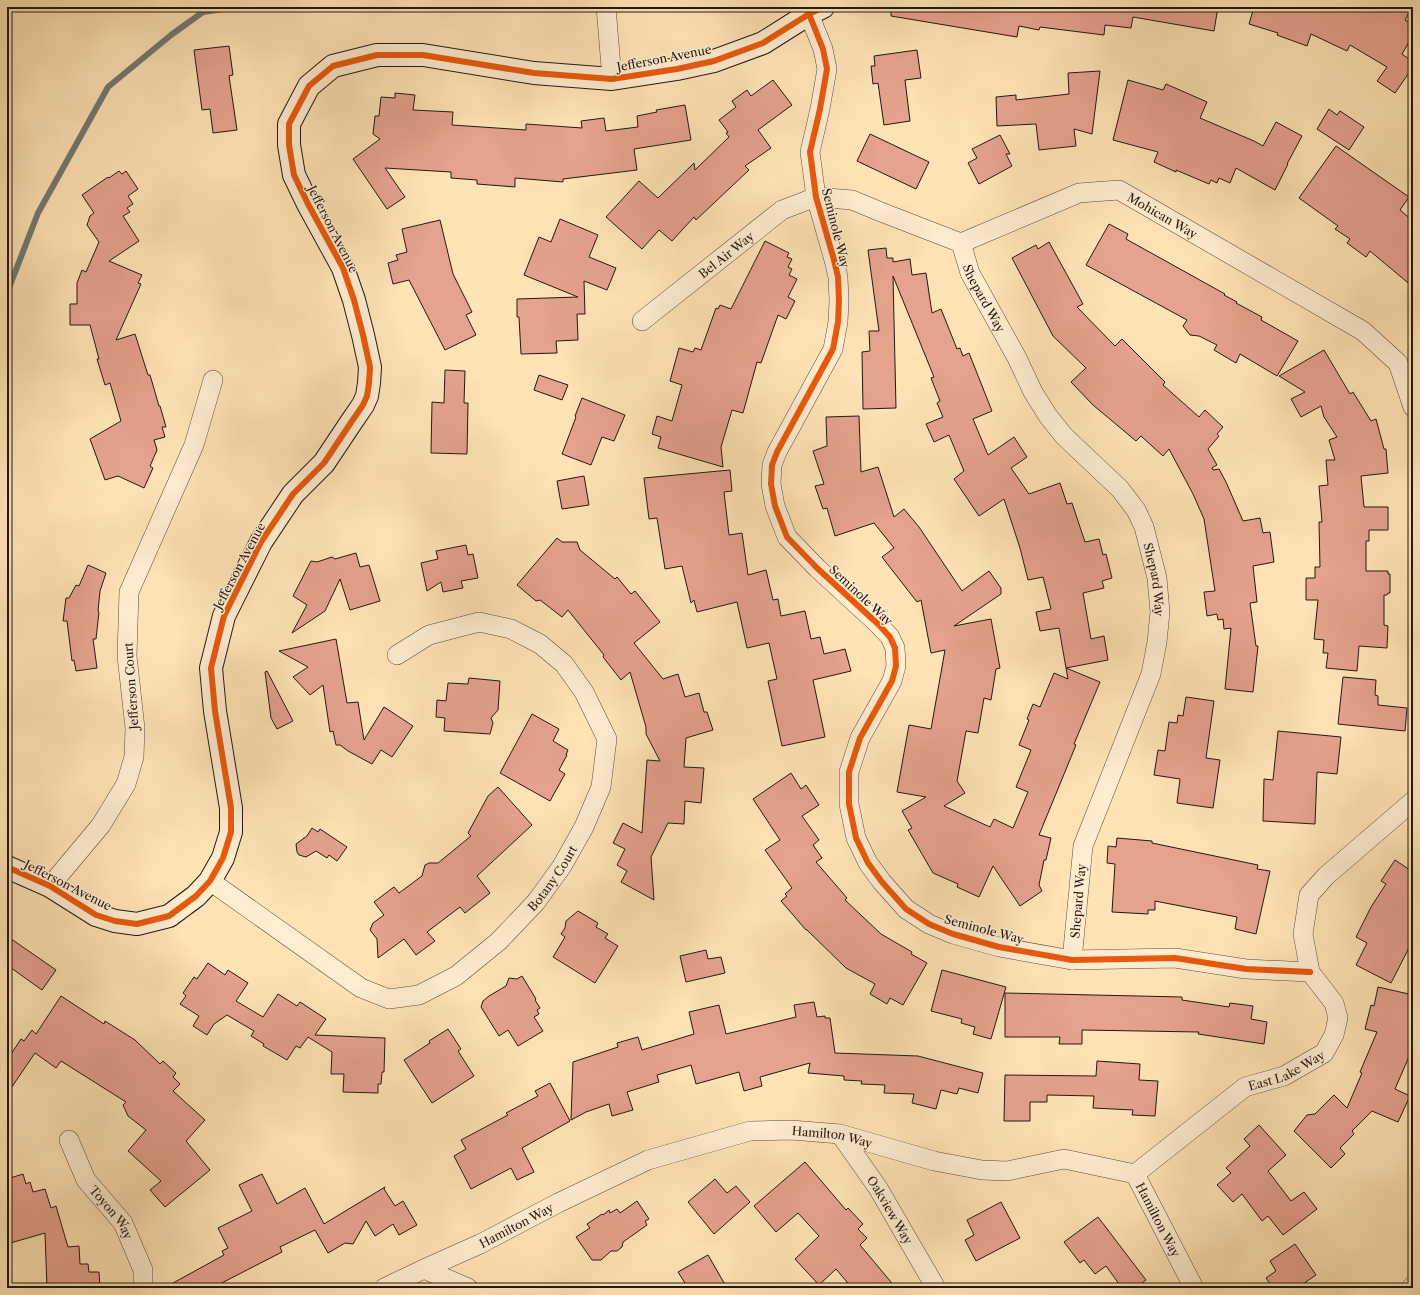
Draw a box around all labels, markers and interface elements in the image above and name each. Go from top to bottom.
street label: Jefferson Avenue [613,41,713,75]
street label: Jefferson Avenue [304,181,362,275]
street label: Seminole Way [819,187,853,270]
street label: Mohican Way [1125,189,1200,241]
street label: Bel Air Way [695,228,757,281]
street label: Shepard Way [960,262,1009,335]
street label: Jefferson Avenue [209,520,268,614]
street label: Shepard Way [1141,541,1168,618]
street label: Seminole Way [826,562,896,628]
street label: Jefferson Court [120,641,142,732]
street label: Botany Court [524,842,580,914]
street label: Jefferson Avenue [20,856,114,914]
street label: Shepard Way [1067,863,1089,939]
street label: Seminole Way [943,911,1026,947]
street label: East Lake Way [1246,1047,1327,1093]
street label: Hamilton Way [791,1123,874,1151]
street label: Oakview Way [864,1173,916,1247]
street label: Hamilton Way [1133,1180,1184,1259]
street label: Toyon Way [87,1182,137,1242]
street label: Hamilton Way [476,1199,556,1251]

